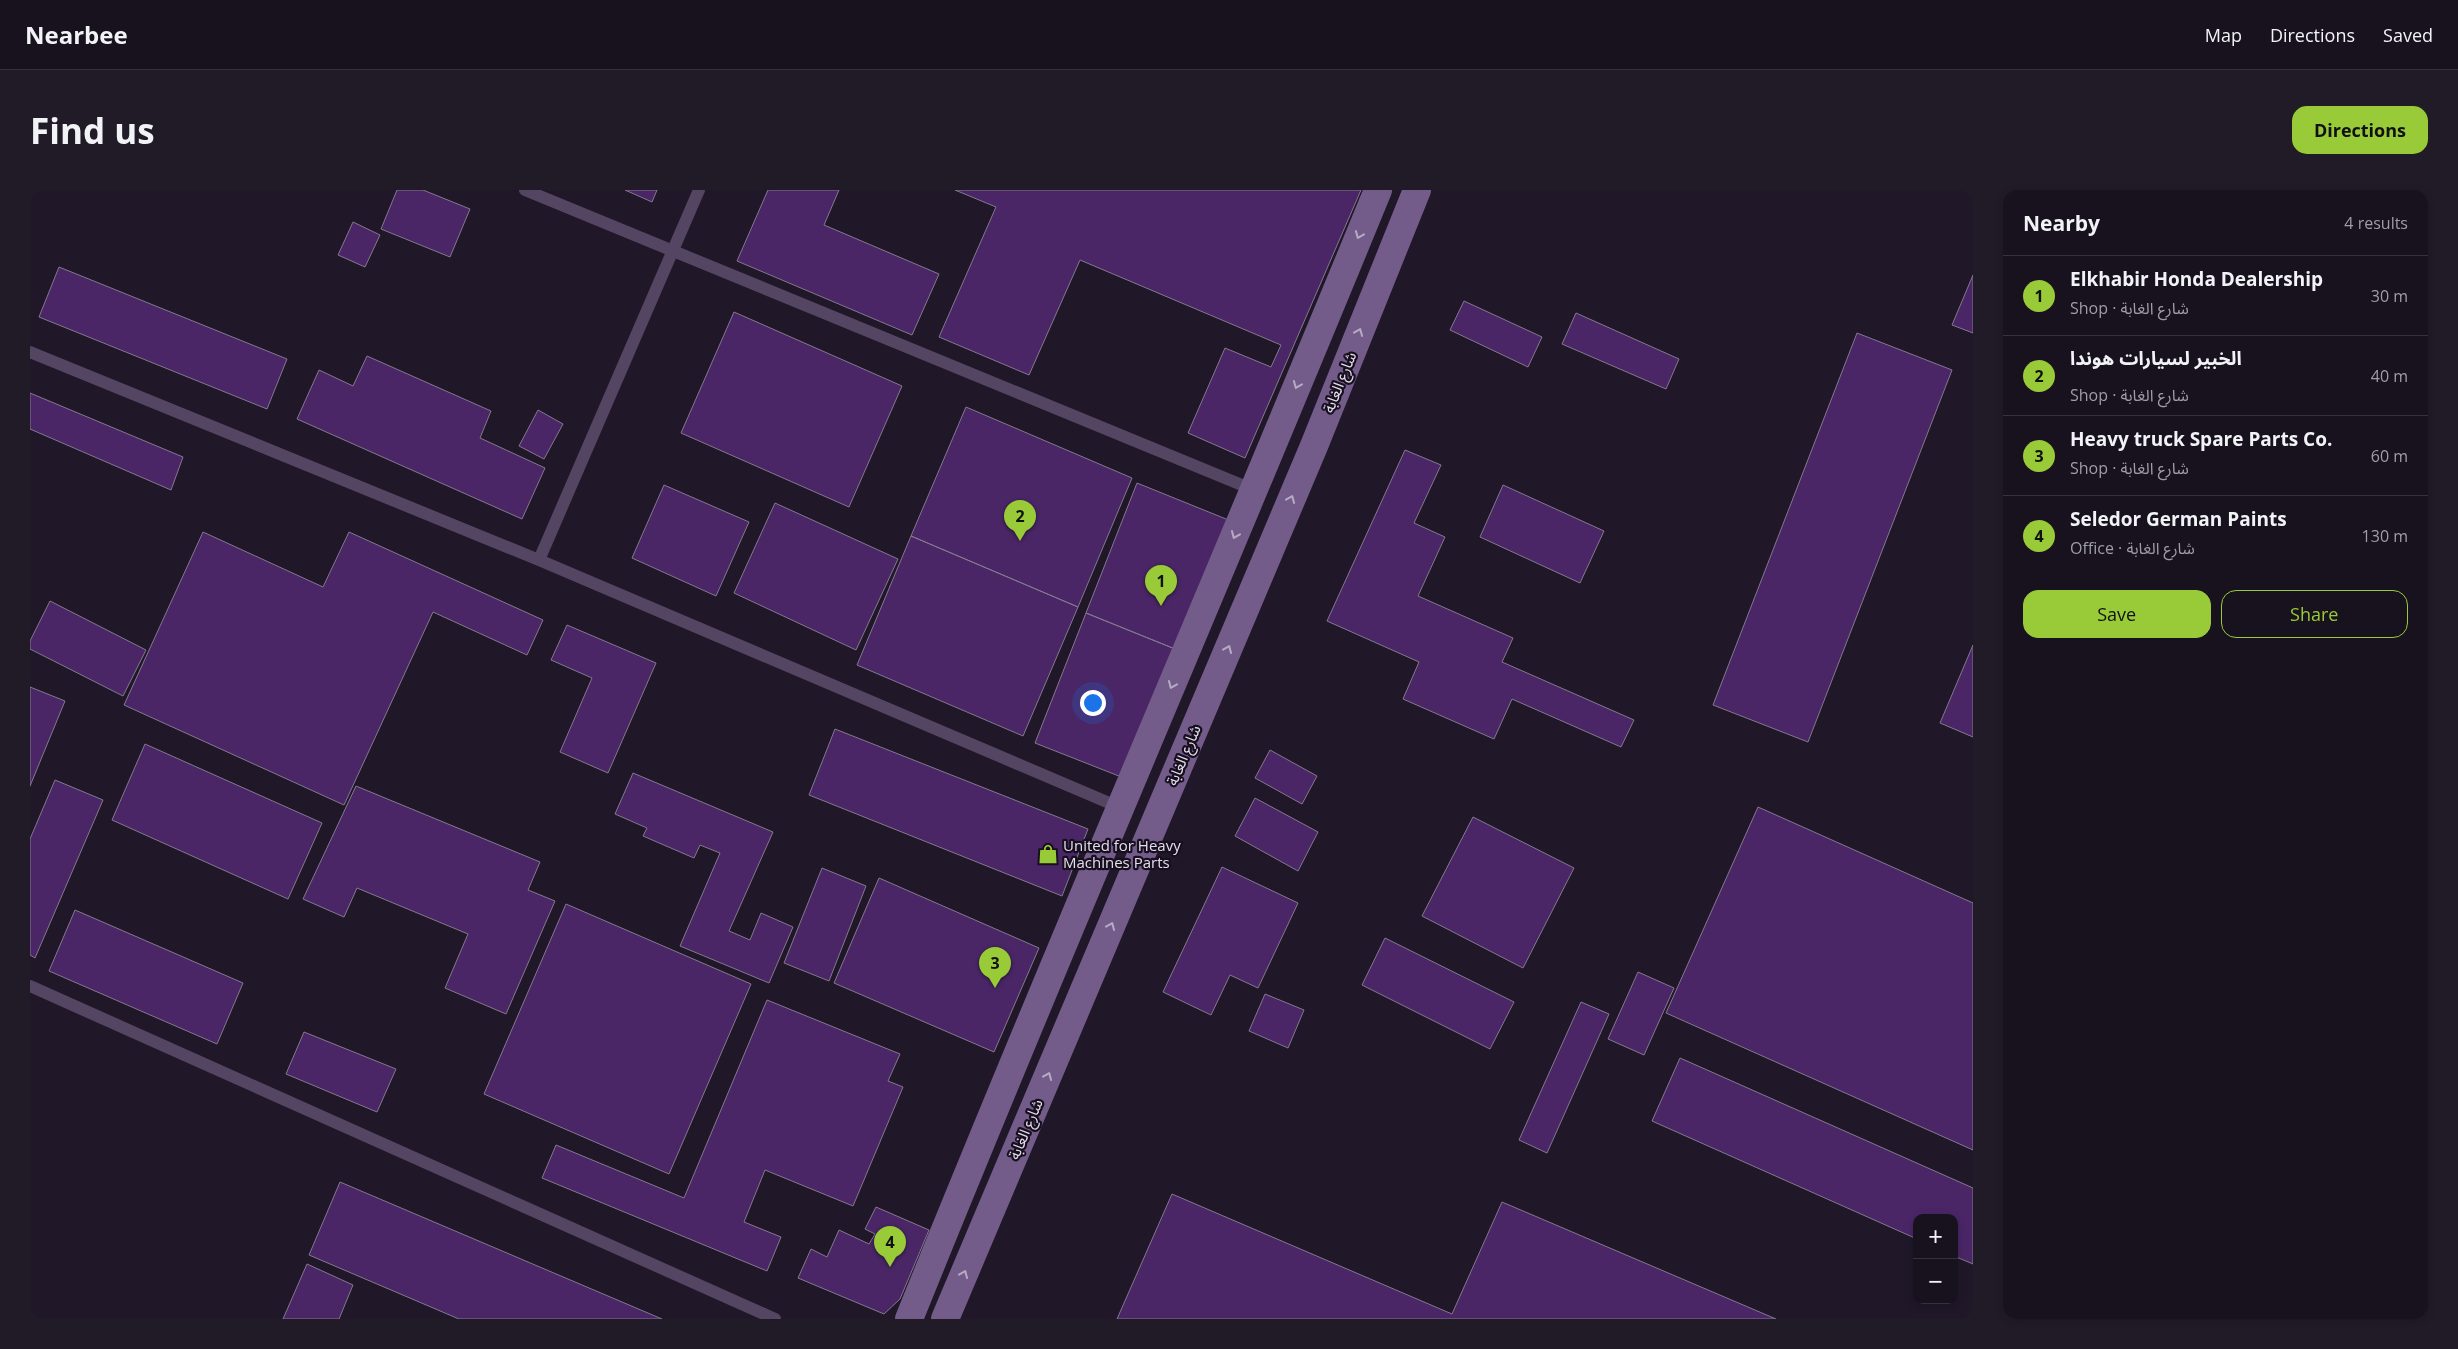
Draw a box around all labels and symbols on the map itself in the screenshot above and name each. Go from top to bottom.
one-way arrow [1355,230,1365,239]
one-way arrow [1354,329,1364,337]
street label: شارع الغابة [1318,348,1363,417]
one-way arrow [1293,380,1303,389]
one-way arrow [1285,495,1296,504]
pin: 2 [1004,500,1036,541]
one-way arrow [1231,531,1241,539]
pin: 1 [1145,565,1177,606]
one-way arrow [1222,645,1233,654]
one-way arrow [1168,681,1178,689]
your location [1080,690,1106,716]
street label: شارع الغابة [1161,721,1208,790]
place label: United for Heavy Machines Parts [1063,835,1181,872]
shop icon: United for Heavy Machines Parts [1037,843,1059,865]
one-way arrow [1104,922,1115,931]
pin: 3 [979,947,1011,988]
one-way arrow [1041,1072,1052,1081]
street label: شارع الغابة [1003,1095,1050,1164]
pin: 4 [874,1226,906,1267]
one-way arrow [957,1270,968,1279]

